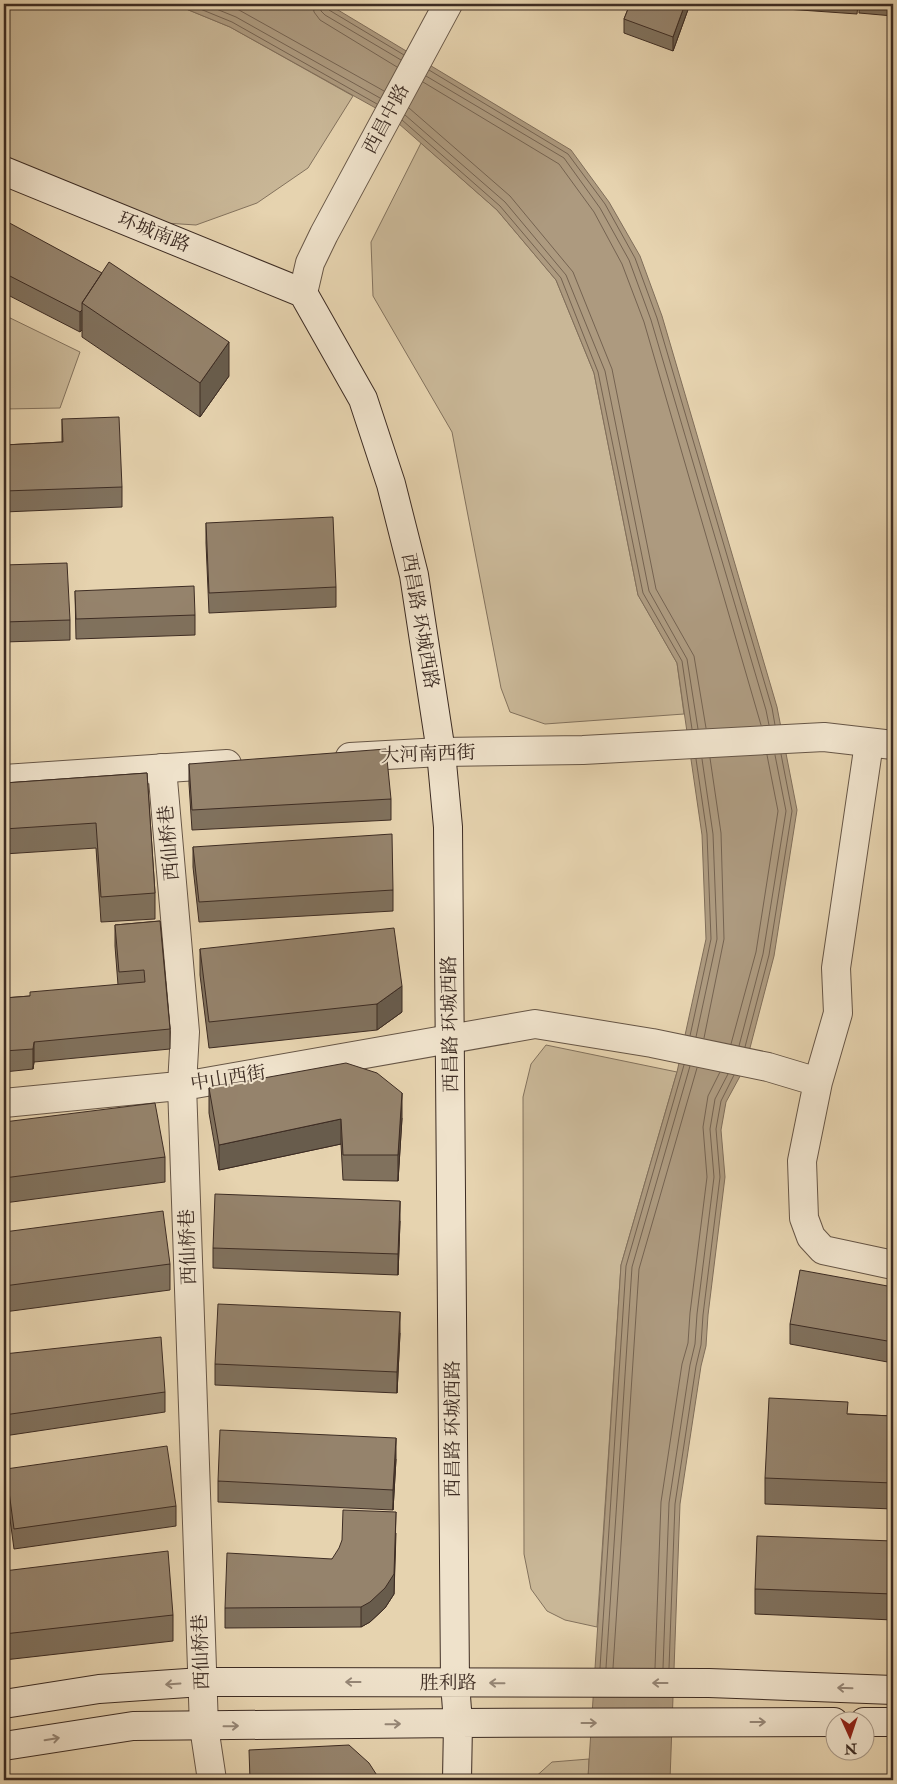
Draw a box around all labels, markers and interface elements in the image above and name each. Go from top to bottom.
street label: 西昌中路 [358,80,414,158]
street label: 环城南路 [114,207,194,257]
street label: 西昌路 环城西路 [396,551,444,691]
street label: 大河南西街 [380,740,476,768]
street label: 西仙桥巷 [154,804,184,882]
street label: 西昌路 环城西路 [437,955,463,1093]
street label: 中山西街 [189,1060,267,1096]
street label: 西仙桥巷 [175,1209,201,1285]
street label: 西昌路 环城西路 [441,1361,465,1498]
street label: 西仙桥巷 [188,1614,214,1690]
street label: 胜利路 [419,1671,477,1695]
one-way arrow [346,1677,362,1687]
one-way arrow [490,1678,506,1688]
one-way arrow [652,1678,668,1688]
one-way arrow [166,1679,182,1688]
one-way arrow [837,1684,853,1693]
north arrow [824,1712,874,1762]
one-way arrow [749,1717,765,1727]
one-way arrow [580,1718,597,1728]
one-way arrow [385,1719,401,1729]
one-way arrow [222,1721,239,1731]
one-way arrow [44,1734,60,1744]
text: N [843,1740,858,1757]

